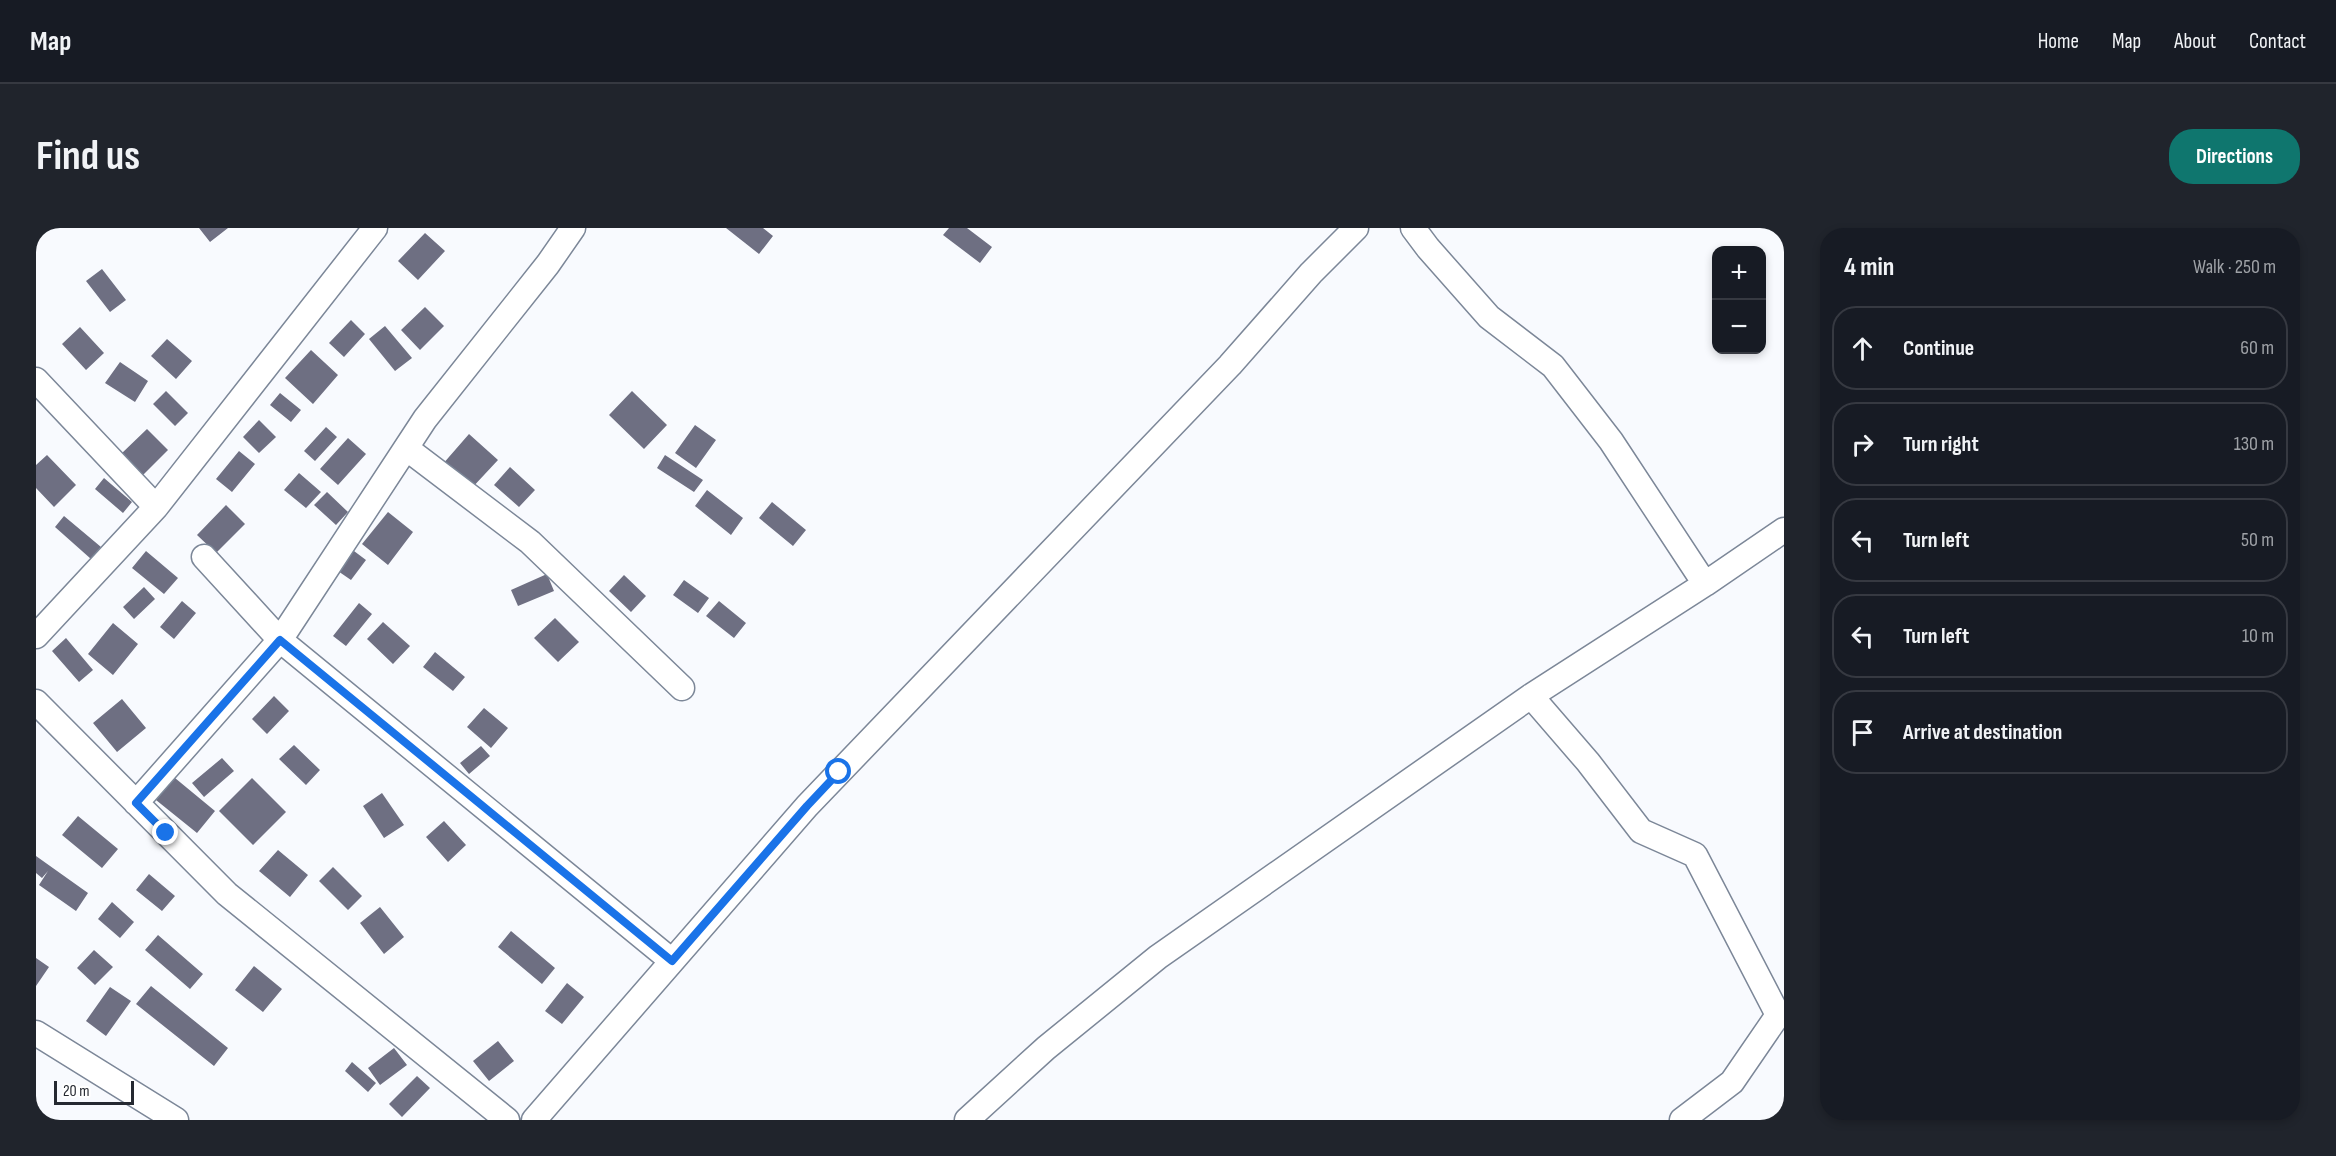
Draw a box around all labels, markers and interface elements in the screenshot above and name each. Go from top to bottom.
text: Map [30,25,71,58]
text: Home [2038,29,2079,54]
text: Map [2112,29,2141,54]
text: About [2174,29,2216,54]
text: Contact [2249,29,2306,54]
button: Directions [2169,129,2300,184]
text: Find us [36,131,140,182]
map controls [1712,246,1766,354]
button: + [1712,246,1766,300]
text: 4 min [1844,252,1894,283]
text: Walk · 250 m [2193,255,2276,279]
button: − [1712,300,1766,354]
icon: ahead [1846,332,1879,365]
text: Continue [1903,335,1974,362]
text: 60 m [2240,336,2274,360]
icon: right [1846,428,1879,461]
text: Turn right [1903,431,1979,458]
text: 130 m [2234,432,2274,456]
icon: left [1846,524,1879,557]
text: Turn left [1903,527,1969,554]
text: 50 m [2241,528,2274,552]
icon: left [1846,620,1879,653]
text: Turn left [1903,623,1969,650]
text: 10 m [2242,624,2274,648]
icon: arrive [1846,716,1879,749]
text: Arrive at destination [1903,719,2062,746]
route start [825,758,851,784]
route end [152,819,178,845]
scale bar [54,1078,134,1106]
text: 20 m [63,1082,90,1101]

